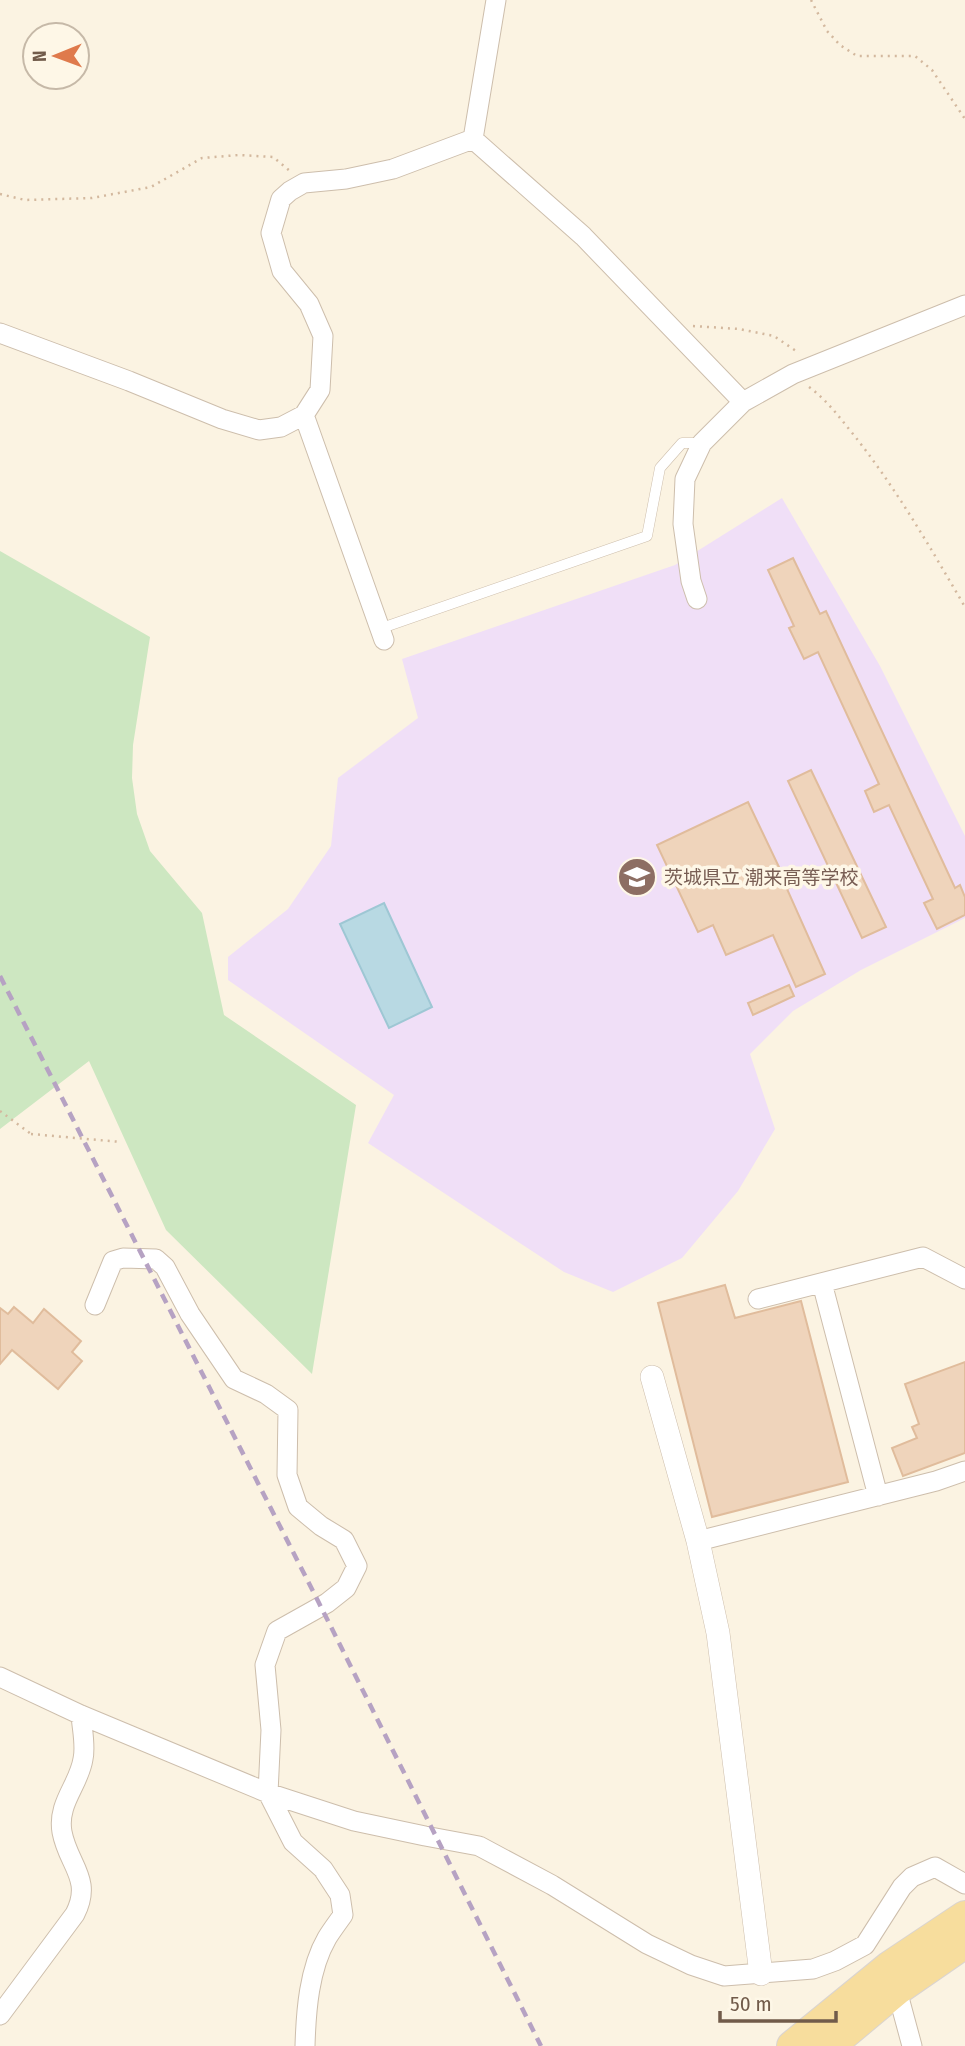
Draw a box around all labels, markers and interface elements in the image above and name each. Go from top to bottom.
north arrow [21,21,91,91]
text: N [28,50,51,62]
school or university icon: 茨城県立 潮来高等学校 [616,856,658,898]
place label: 茨城県立 潮来高等学校 [664,866,858,889]
scale bar [720,1980,836,2024]
text: 50 m [730,1991,772,2017]

